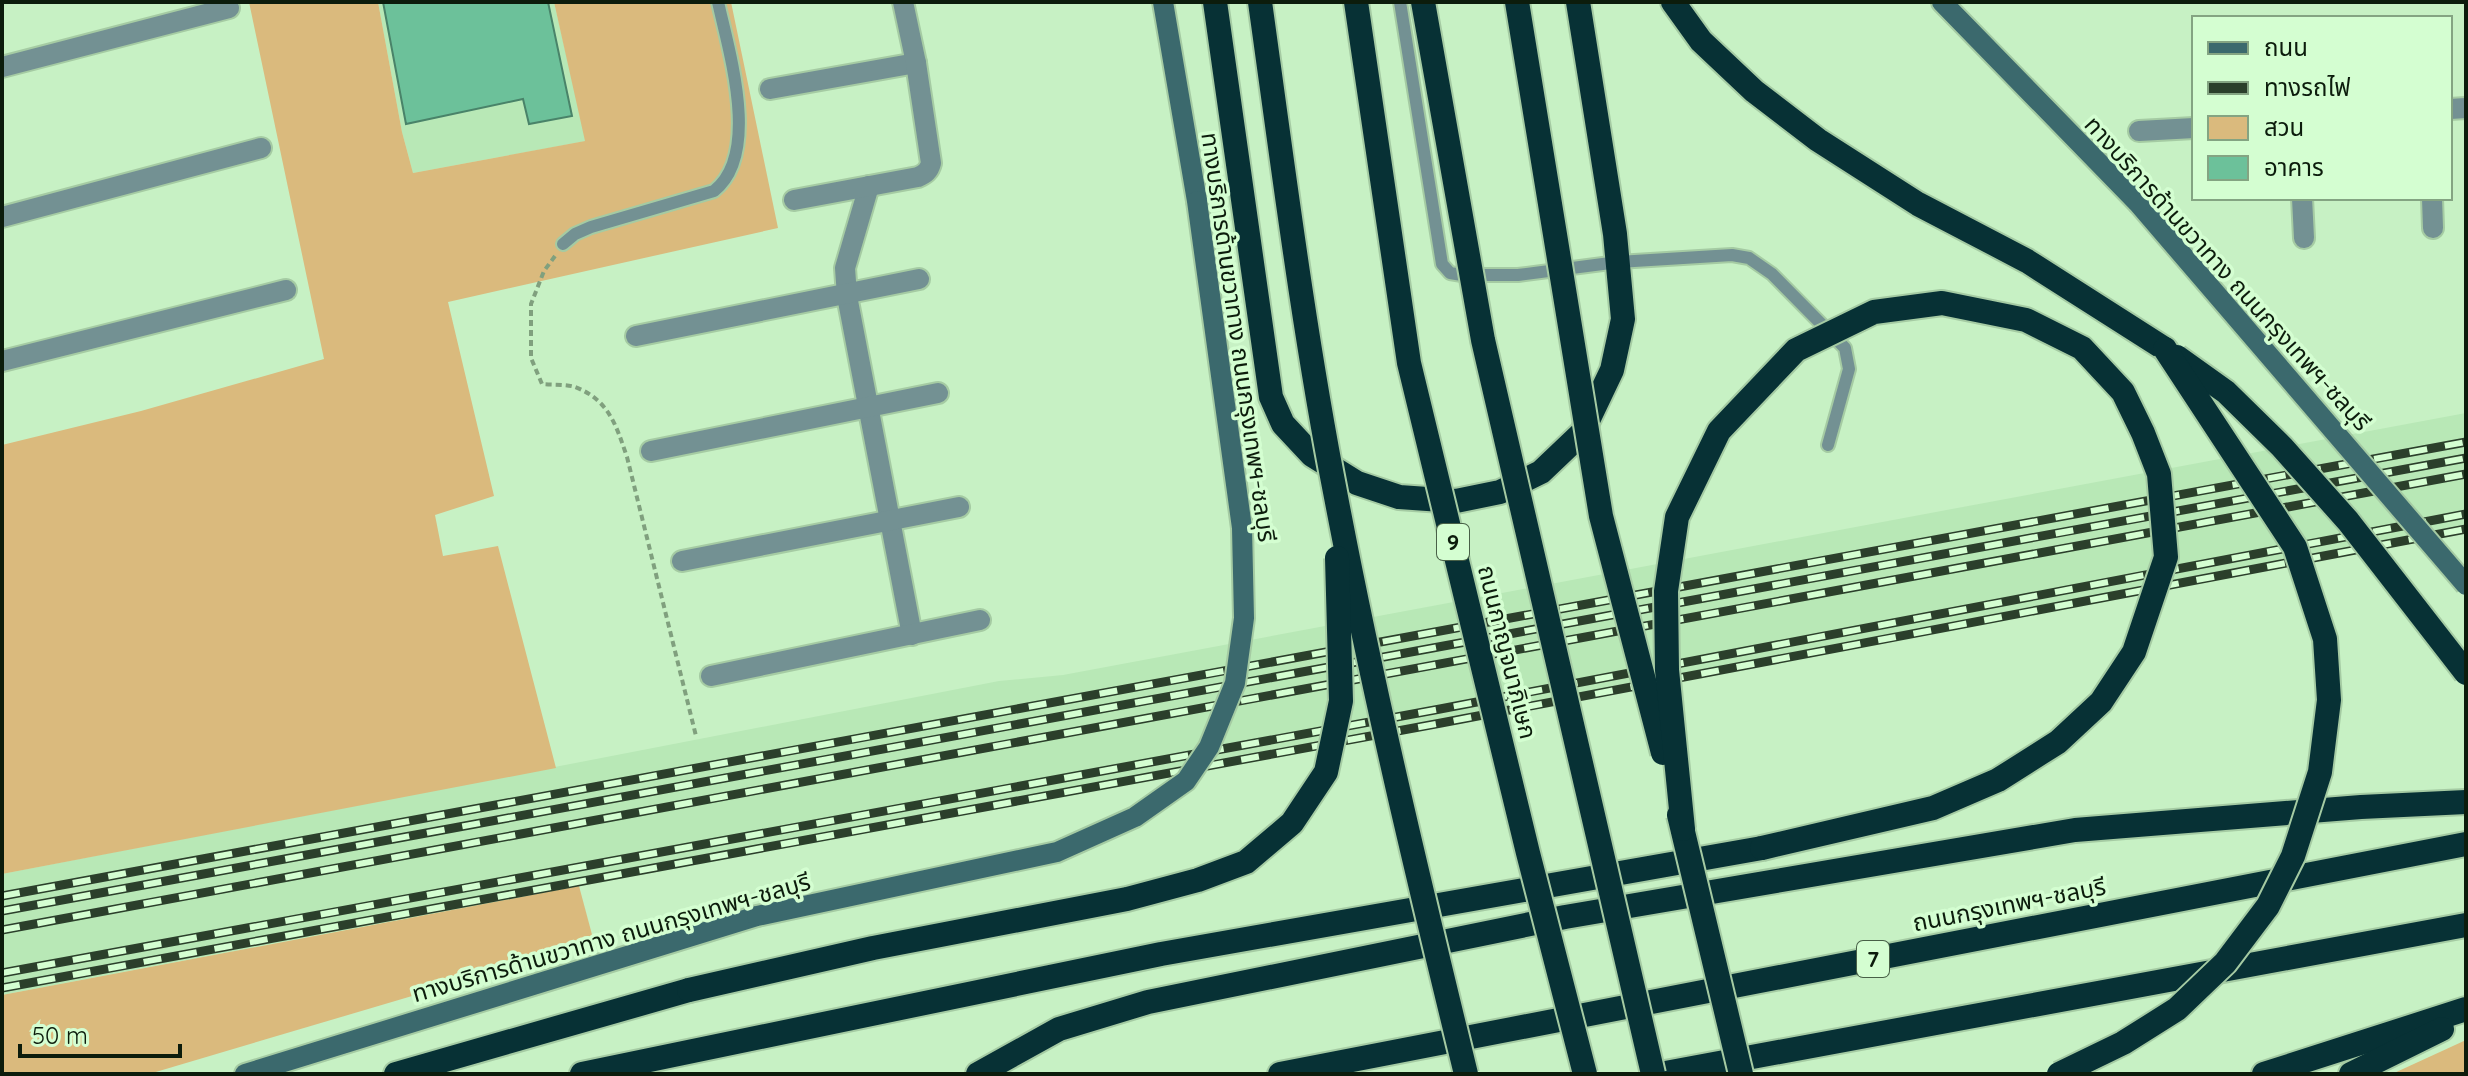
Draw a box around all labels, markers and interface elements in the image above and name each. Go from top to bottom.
legend [2192,16,2452,200]
text: ถนน [2264,32,2308,62]
text: ทางรถไฟ [2264,72,2351,102]
street label: ทางบริการด้านขวาทาง ถนนกรุงเทพฯ-ชลบุรี [2078,109,2377,437]
text: สวน [2264,112,2304,142]
street label: ทางบริการด้านขวาทาง ถนนกรุงเทพฯ-ชลบุรี [1194,130,1283,544]
text: อาคาร [2264,152,2324,182]
road number: 9 [1437,524,1469,560]
street label: ถนนกาญจนาภิเษก [1472,562,1544,742]
street label: ทางบริการด้านขวาทาง ถนนกรุงเทพฯ-ชลบุรี [408,866,814,1009]
street label: ถนนกรุงเทพฯ-ชลบุรี [1910,871,2108,938]
road number: 7 [1857,941,1889,977]
scale bar [20,1008,180,1058]
text: 50 m [32,1020,88,1050]

